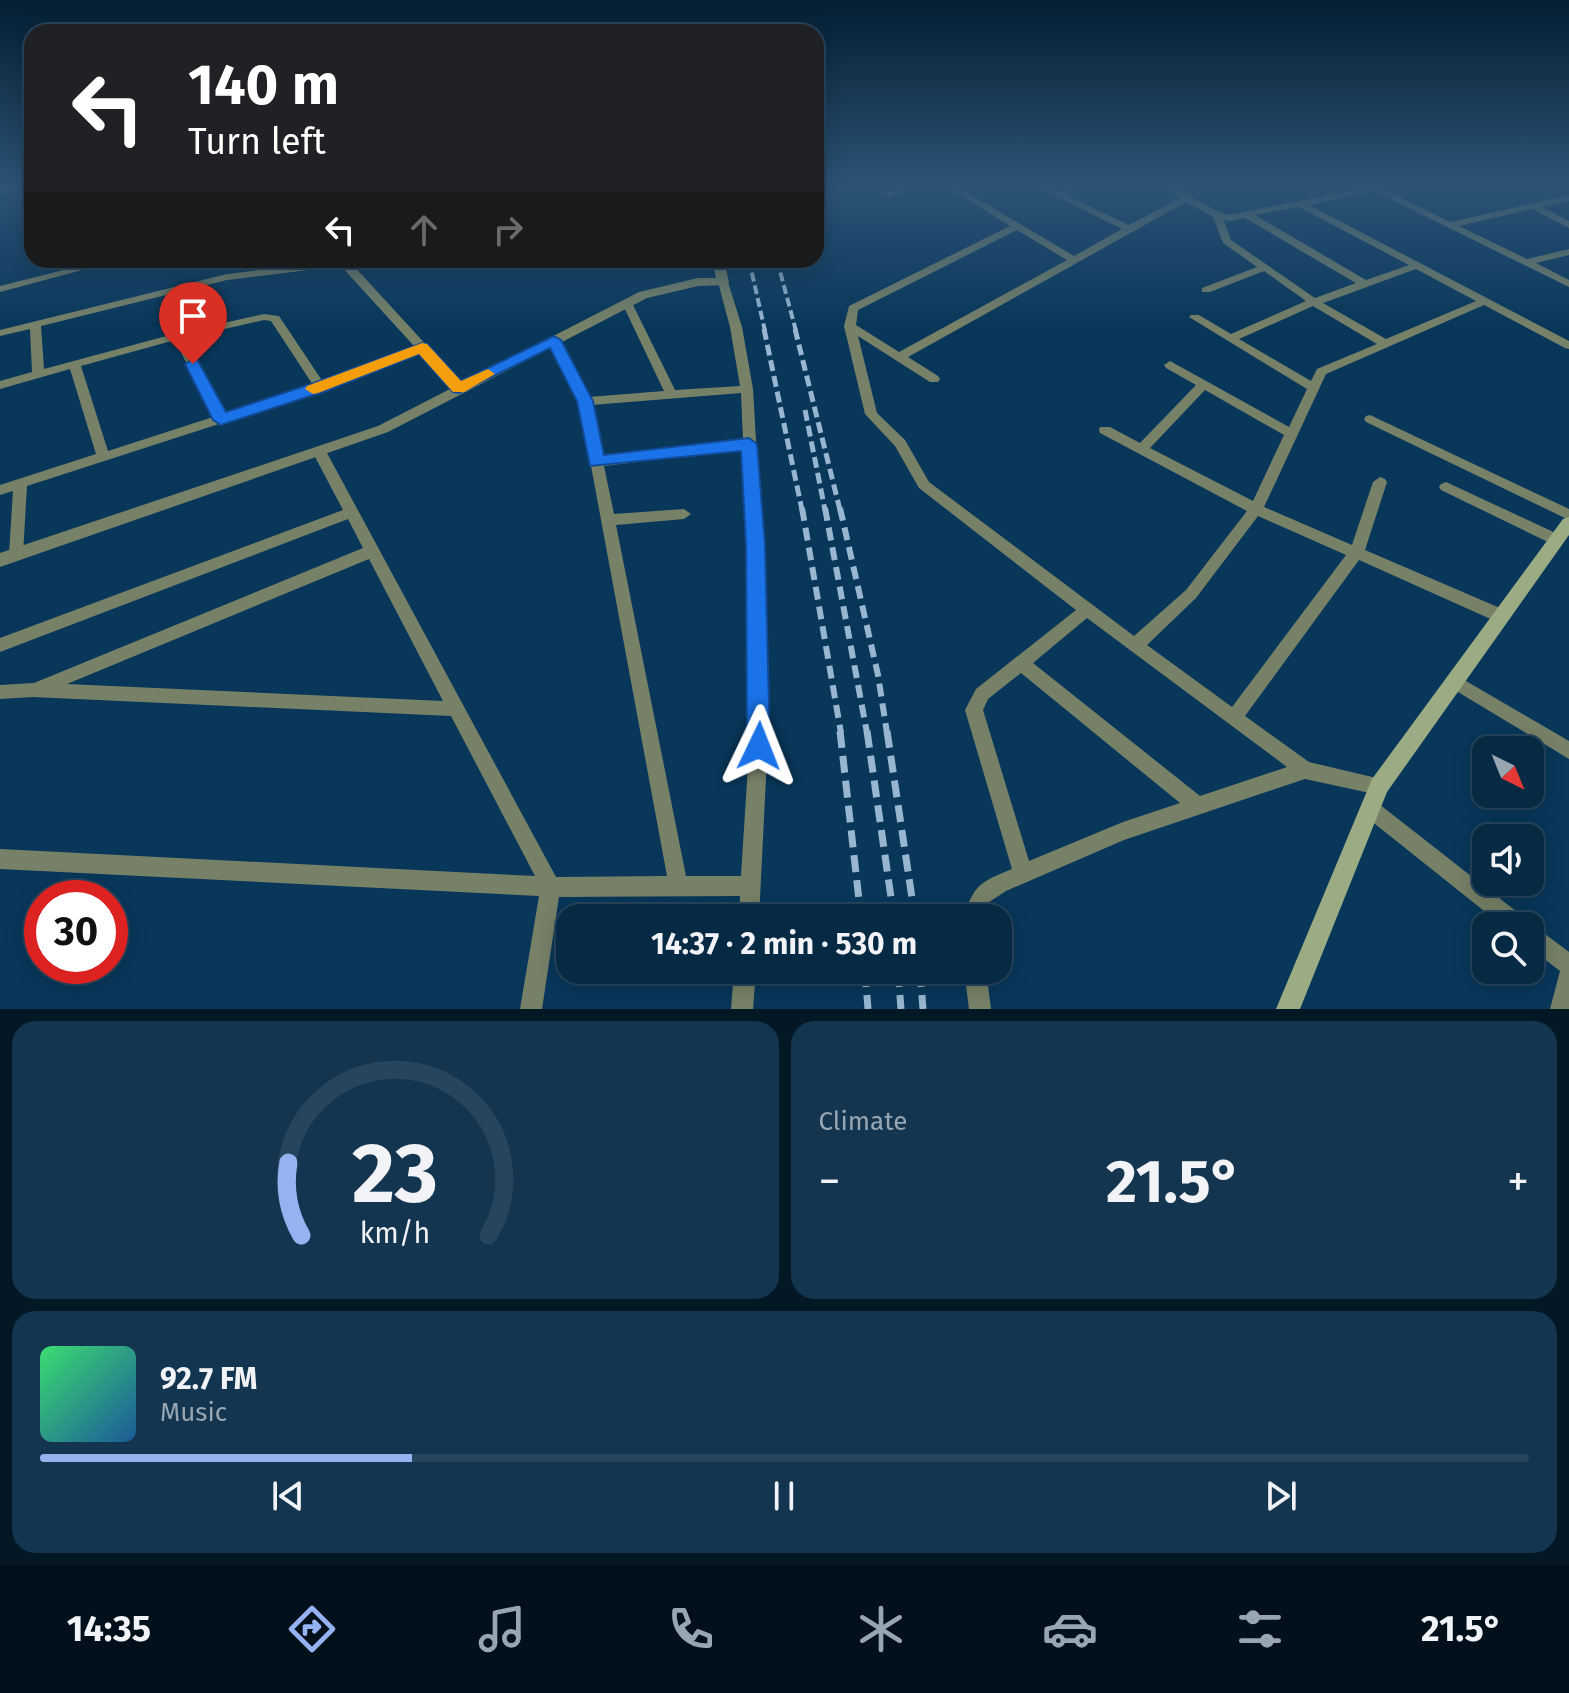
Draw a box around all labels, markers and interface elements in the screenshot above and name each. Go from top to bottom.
text: 140 m [188,52,339,119]
icon: left [56,56,160,160]
text: Turn left [188,120,326,164]
icon: left [318,208,362,252]
icon: ahead [402,208,446,252]
icon: right [486,208,530,252]
pin [159,282,227,364]
icon: arrive [171,294,215,338]
position arrow [717,704,801,788]
north arrow [1472,736,1544,808]
map controls [1472,736,1544,984]
button: sound [1472,824,1544,896]
speed limit sign: 30 [24,880,128,984]
button: search [1472,912,1544,984]
text: 14:37 · 2 min · 530 m [651,926,917,962]
text: Climate [819,1106,907,1137]
text: 23 [352,1124,438,1224]
text: 21.5° [1106,1146,1241,1218]
text: − [819,1155,841,1208]
text: + [1507,1155,1529,1208]
text: km/h [360,1216,431,1251]
text: 92.7 FM [160,1361,257,1397]
text: Music [160,1397,227,1428]
icon: previous [266,1474,310,1518]
icon: pause [762,1474,806,1518]
icon: next [1259,1474,1303,1518]
icon: directions [284,1601,340,1657]
icon: music [474,1601,530,1657]
icon: phone [663,1601,719,1657]
icon: climate [853,1601,909,1657]
icon: car [1042,1601,1098,1657]
icon: filters [1232,1601,1288,1657]
text: 14:35 [67,1607,151,1651]
text: 21.5° [1421,1607,1502,1651]

